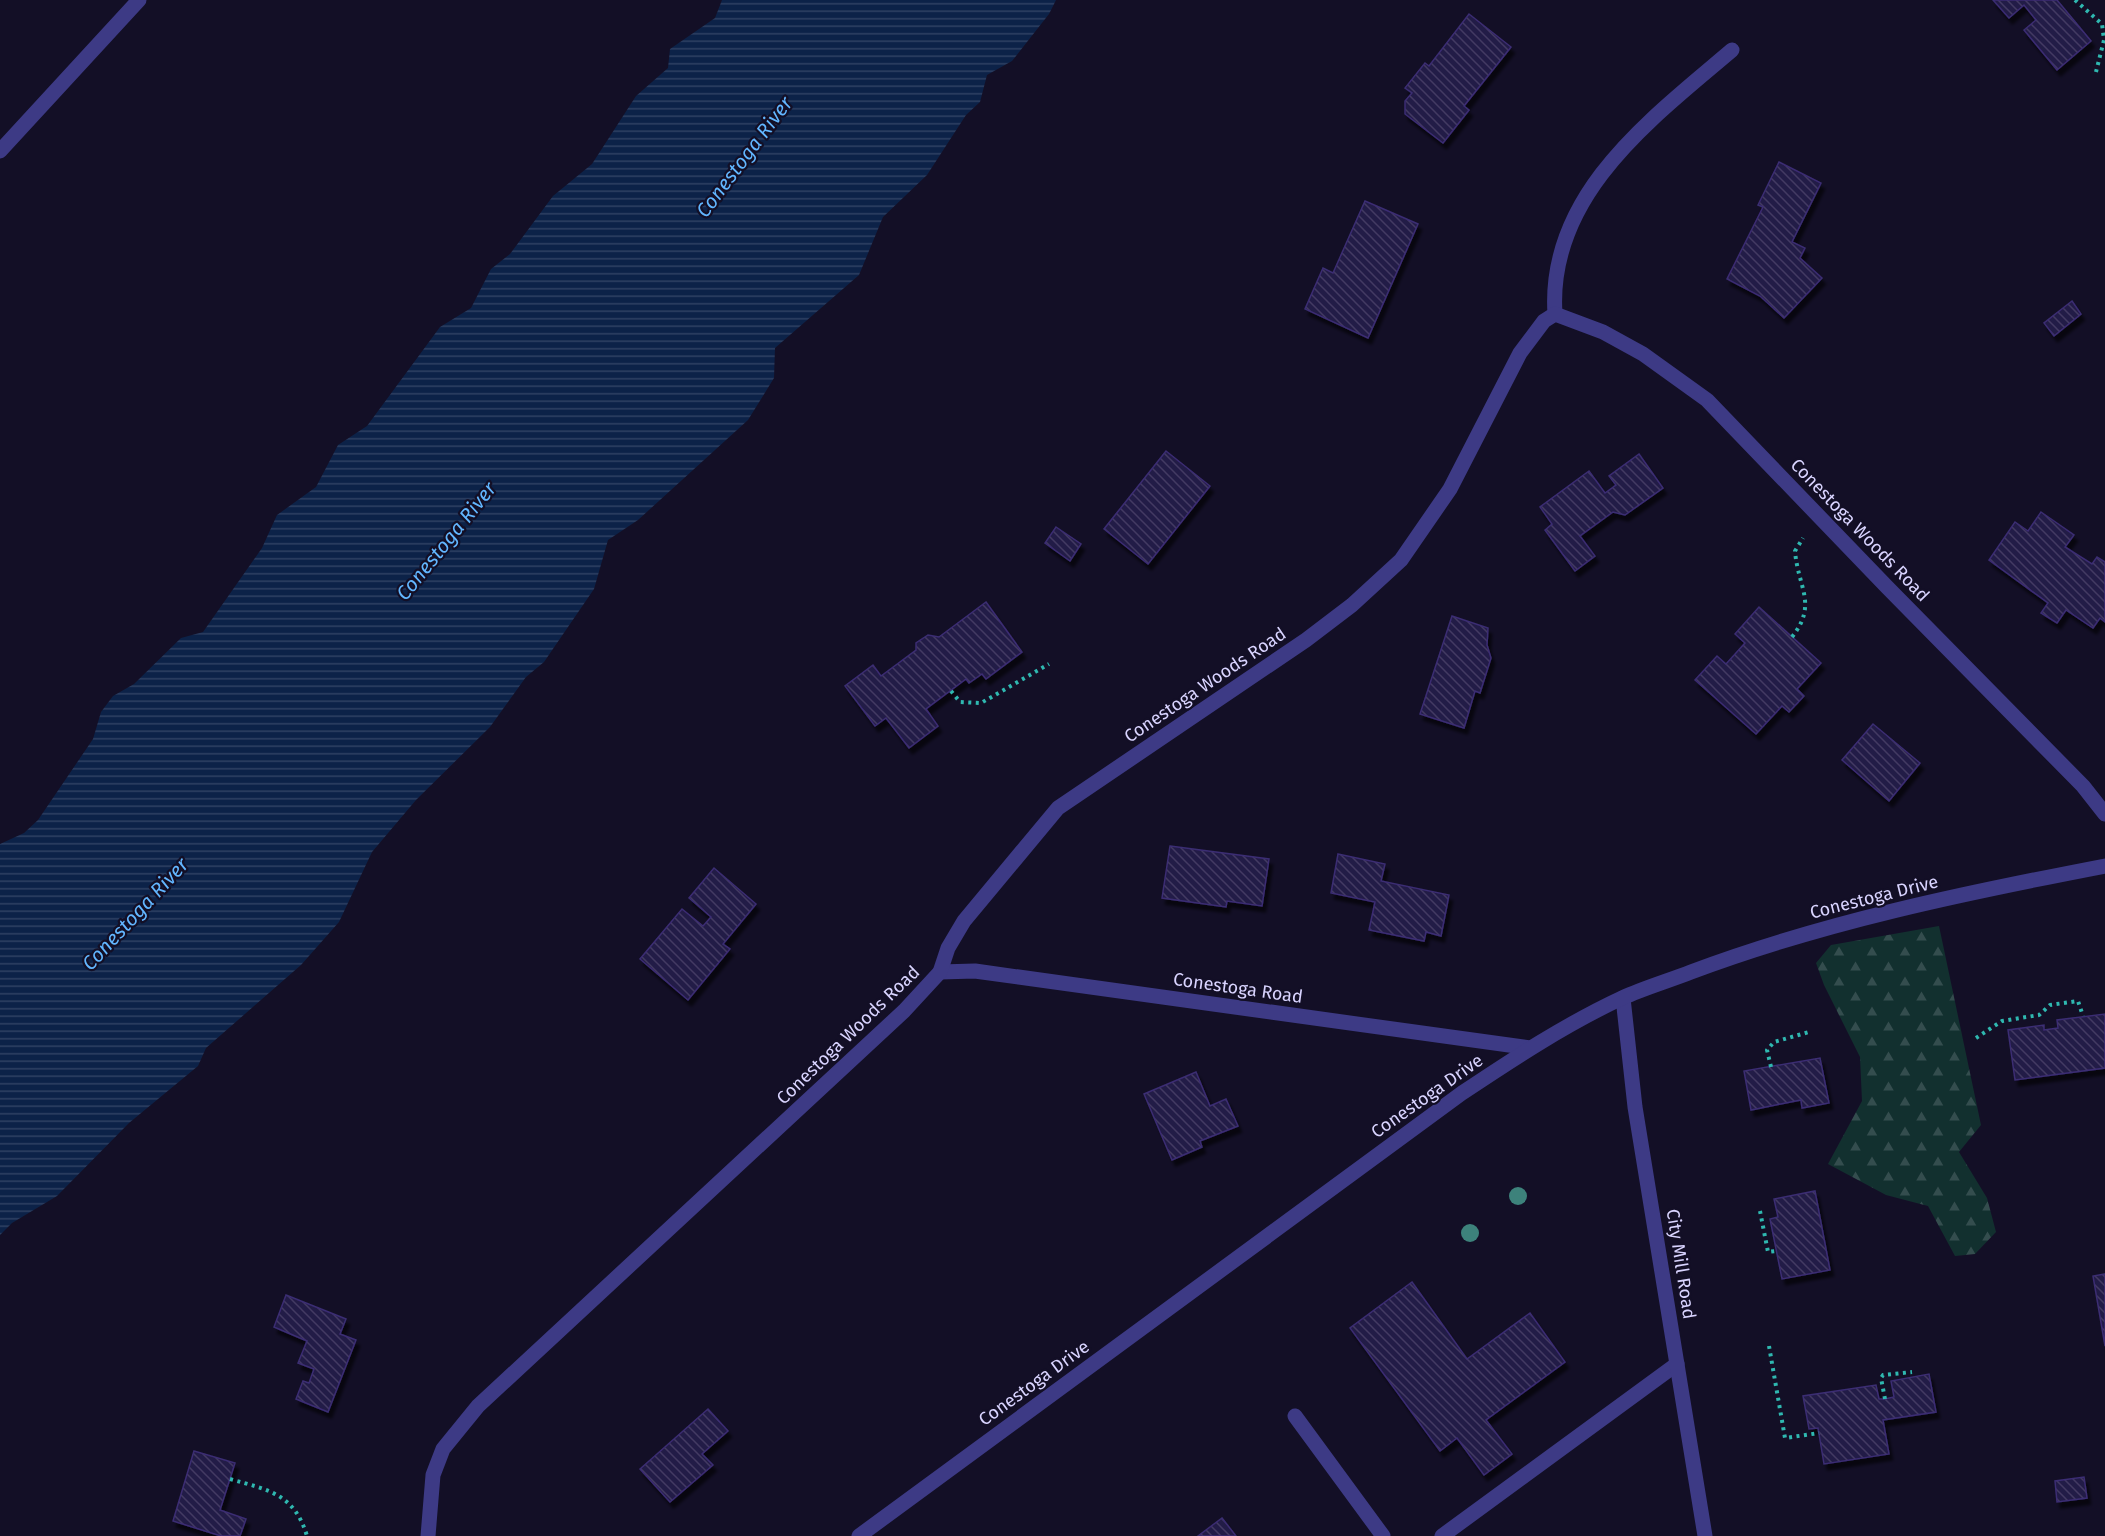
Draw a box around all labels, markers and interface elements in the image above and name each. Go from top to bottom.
water label: Conestoga River [691,91,798,222]
street label: Conestoga Woods Road [1786,454,1934,606]
water label: Conestoga River [391,476,502,605]
street label: Conestoga Woods Road [1120,623,1290,747]
water label: Conestoga River [77,852,194,975]
street label: Conestoga Drive [1808,870,1940,924]
street label: Conestoga Woods Road [772,961,924,1109]
street label: Conestoga Road [1172,968,1304,1008]
street label: Conestoga Drive [1367,1049,1487,1143]
street label: City Mill Road [1661,1207,1701,1321]
street label: Conestoga Drive [974,1335,1094,1431]

